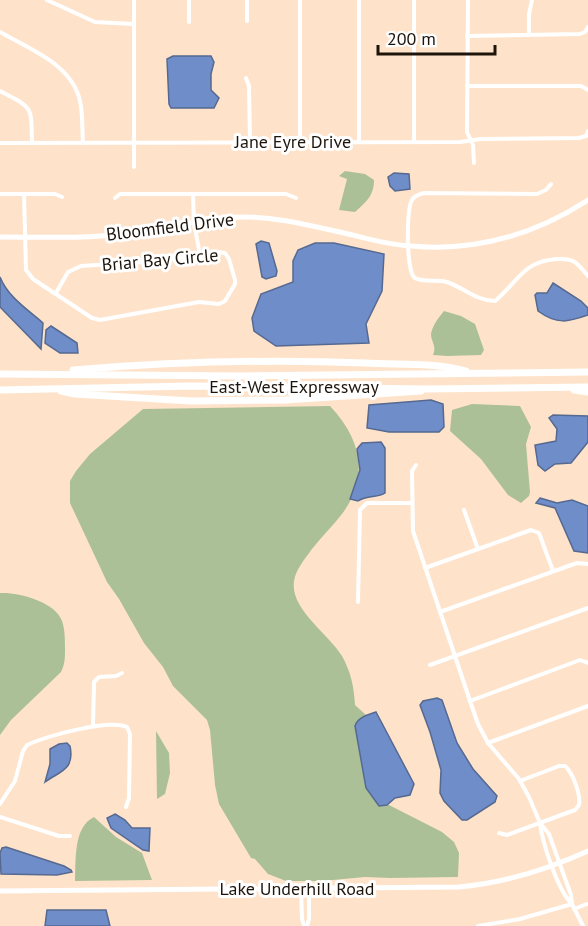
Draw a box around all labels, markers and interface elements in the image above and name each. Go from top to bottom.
scale bar [378,18,495,56]
text: 200 m [387,27,436,50]
street label: Jane Eyre Drive [234,130,351,153]
street label: Bloomfield Drive [105,207,235,246]
street label: Briar Bay Circle [101,243,219,276]
street label: East-West Expressway [209,375,379,398]
street label: Lake Underhill Road [220,877,374,900]

